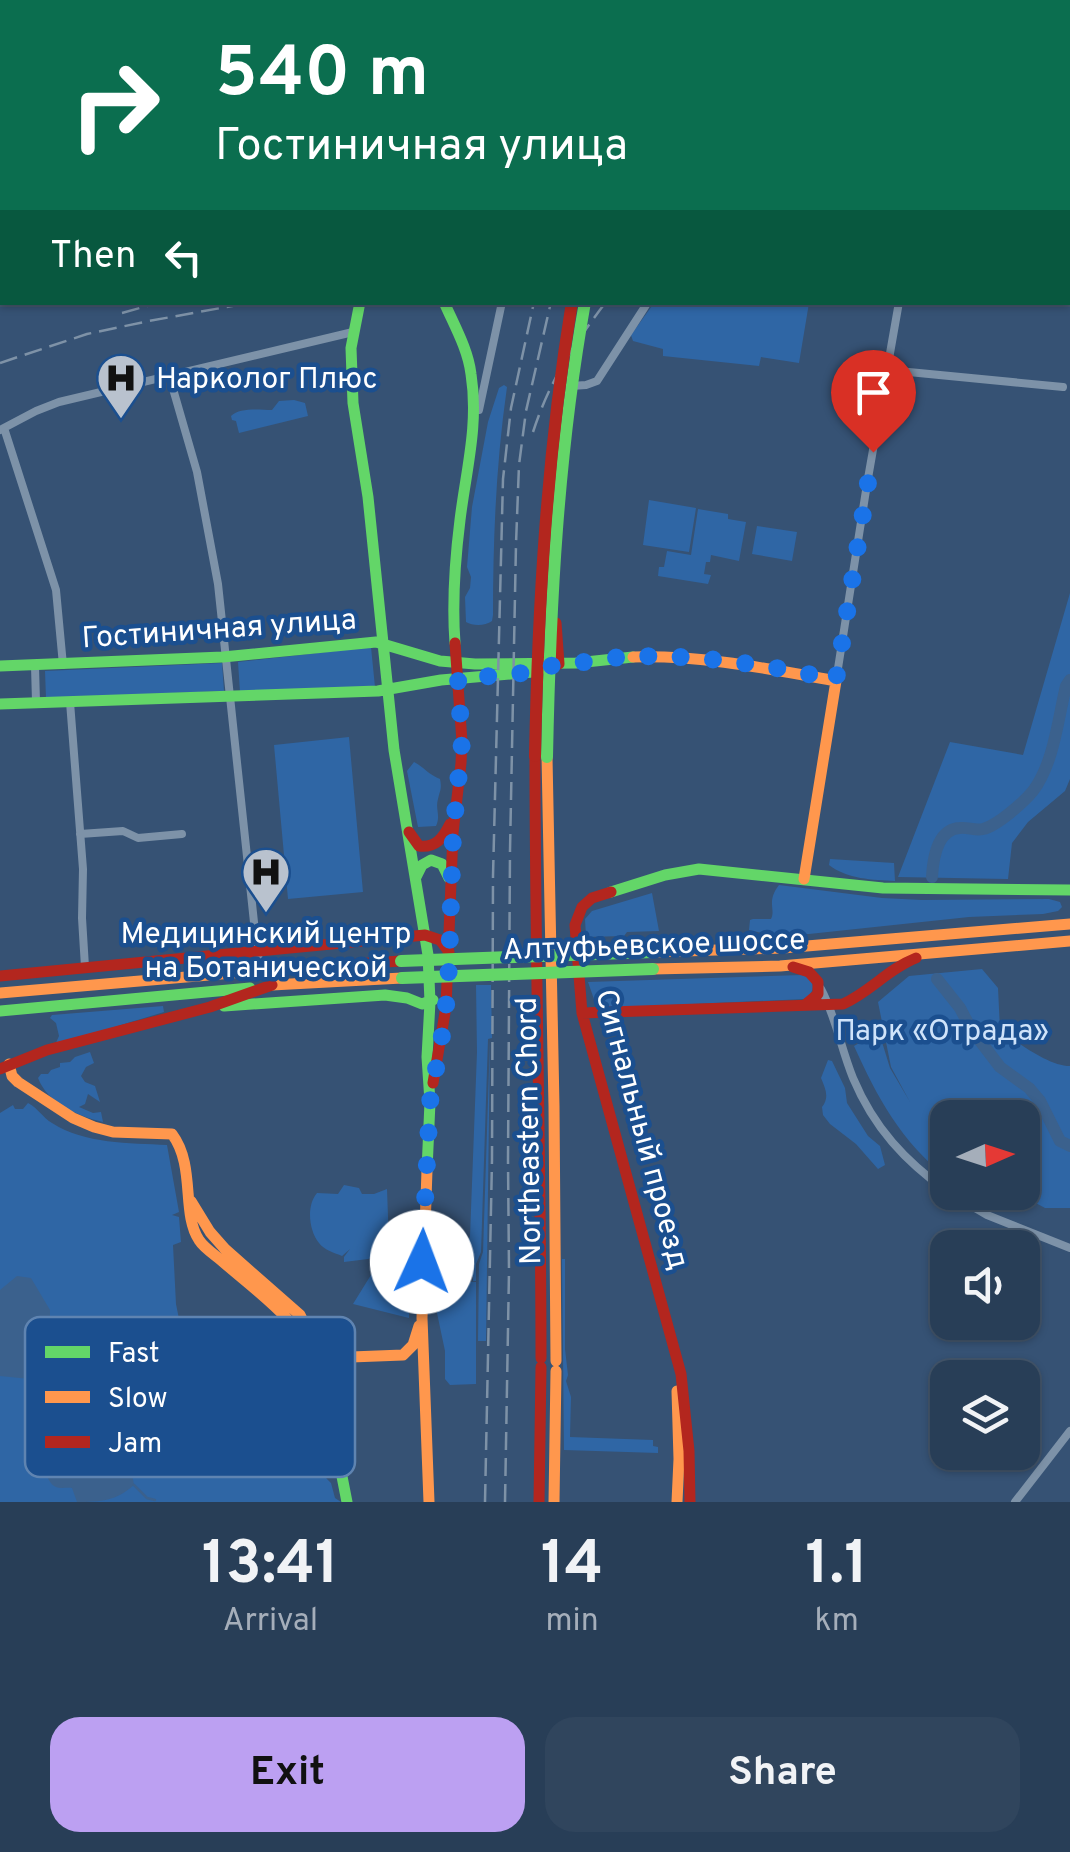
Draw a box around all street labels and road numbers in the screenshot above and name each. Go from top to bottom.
street label: Гостиничная улица [81,602,358,659]
street label: Алтуфьевское шоссе [502,923,806,970]
street label: Сигнальный проезд [585,986,696,1274]
street label: Northeastern Chord [510,997,551,1265]

